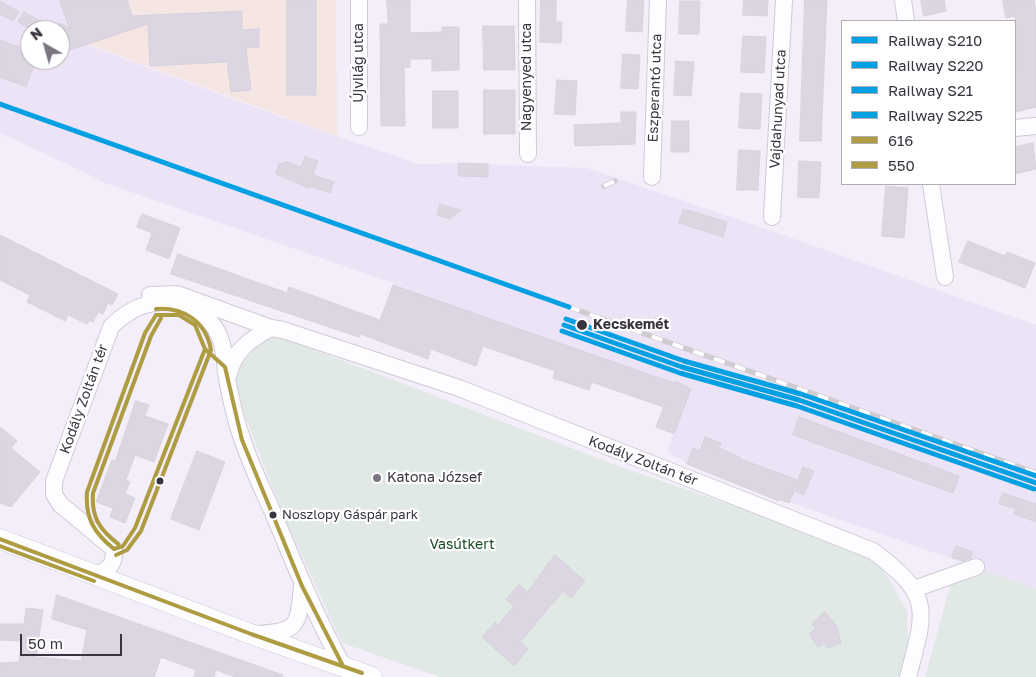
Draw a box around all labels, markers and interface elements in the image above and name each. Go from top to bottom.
north arrow [20,20,70,70]
legend [841,20,1016,185]
street label: Újvilág utca [351,23,367,103]
street label: Nagyenyed utca [519,23,535,131]
text: N [27,24,45,44]
text: Railway S210 [888,31,982,49]
street label: Eszperantó utca [645,33,665,143]
street label: Vajdahunyad utca [766,49,790,169]
text: Railway S220 [888,56,984,74]
text: Railway S21 [888,81,973,99]
text: Railway S225 [888,106,983,124]
text: 616 [888,131,913,149]
text: 550 [888,156,915,174]
place label: Kecskemét [593,317,669,333]
marker: Kecskemét [575,318,589,332]
street label: Kodály Zoltán tér [56,342,112,456]
street label: Kodály Zoltán tér [586,432,700,490]
place label: Katona József [387,470,482,486]
marker: Katona József [371,472,383,484]
unlabelled marker [155,476,165,486]
place label: Noszlopy Gáspár park [282,507,418,523]
marker: Noszlopy Gáspár park [268,510,278,520]
park label: Vasútkert [429,537,495,553]
scale bar [22,624,125,656]
text: 50 m [28,634,63,652]

